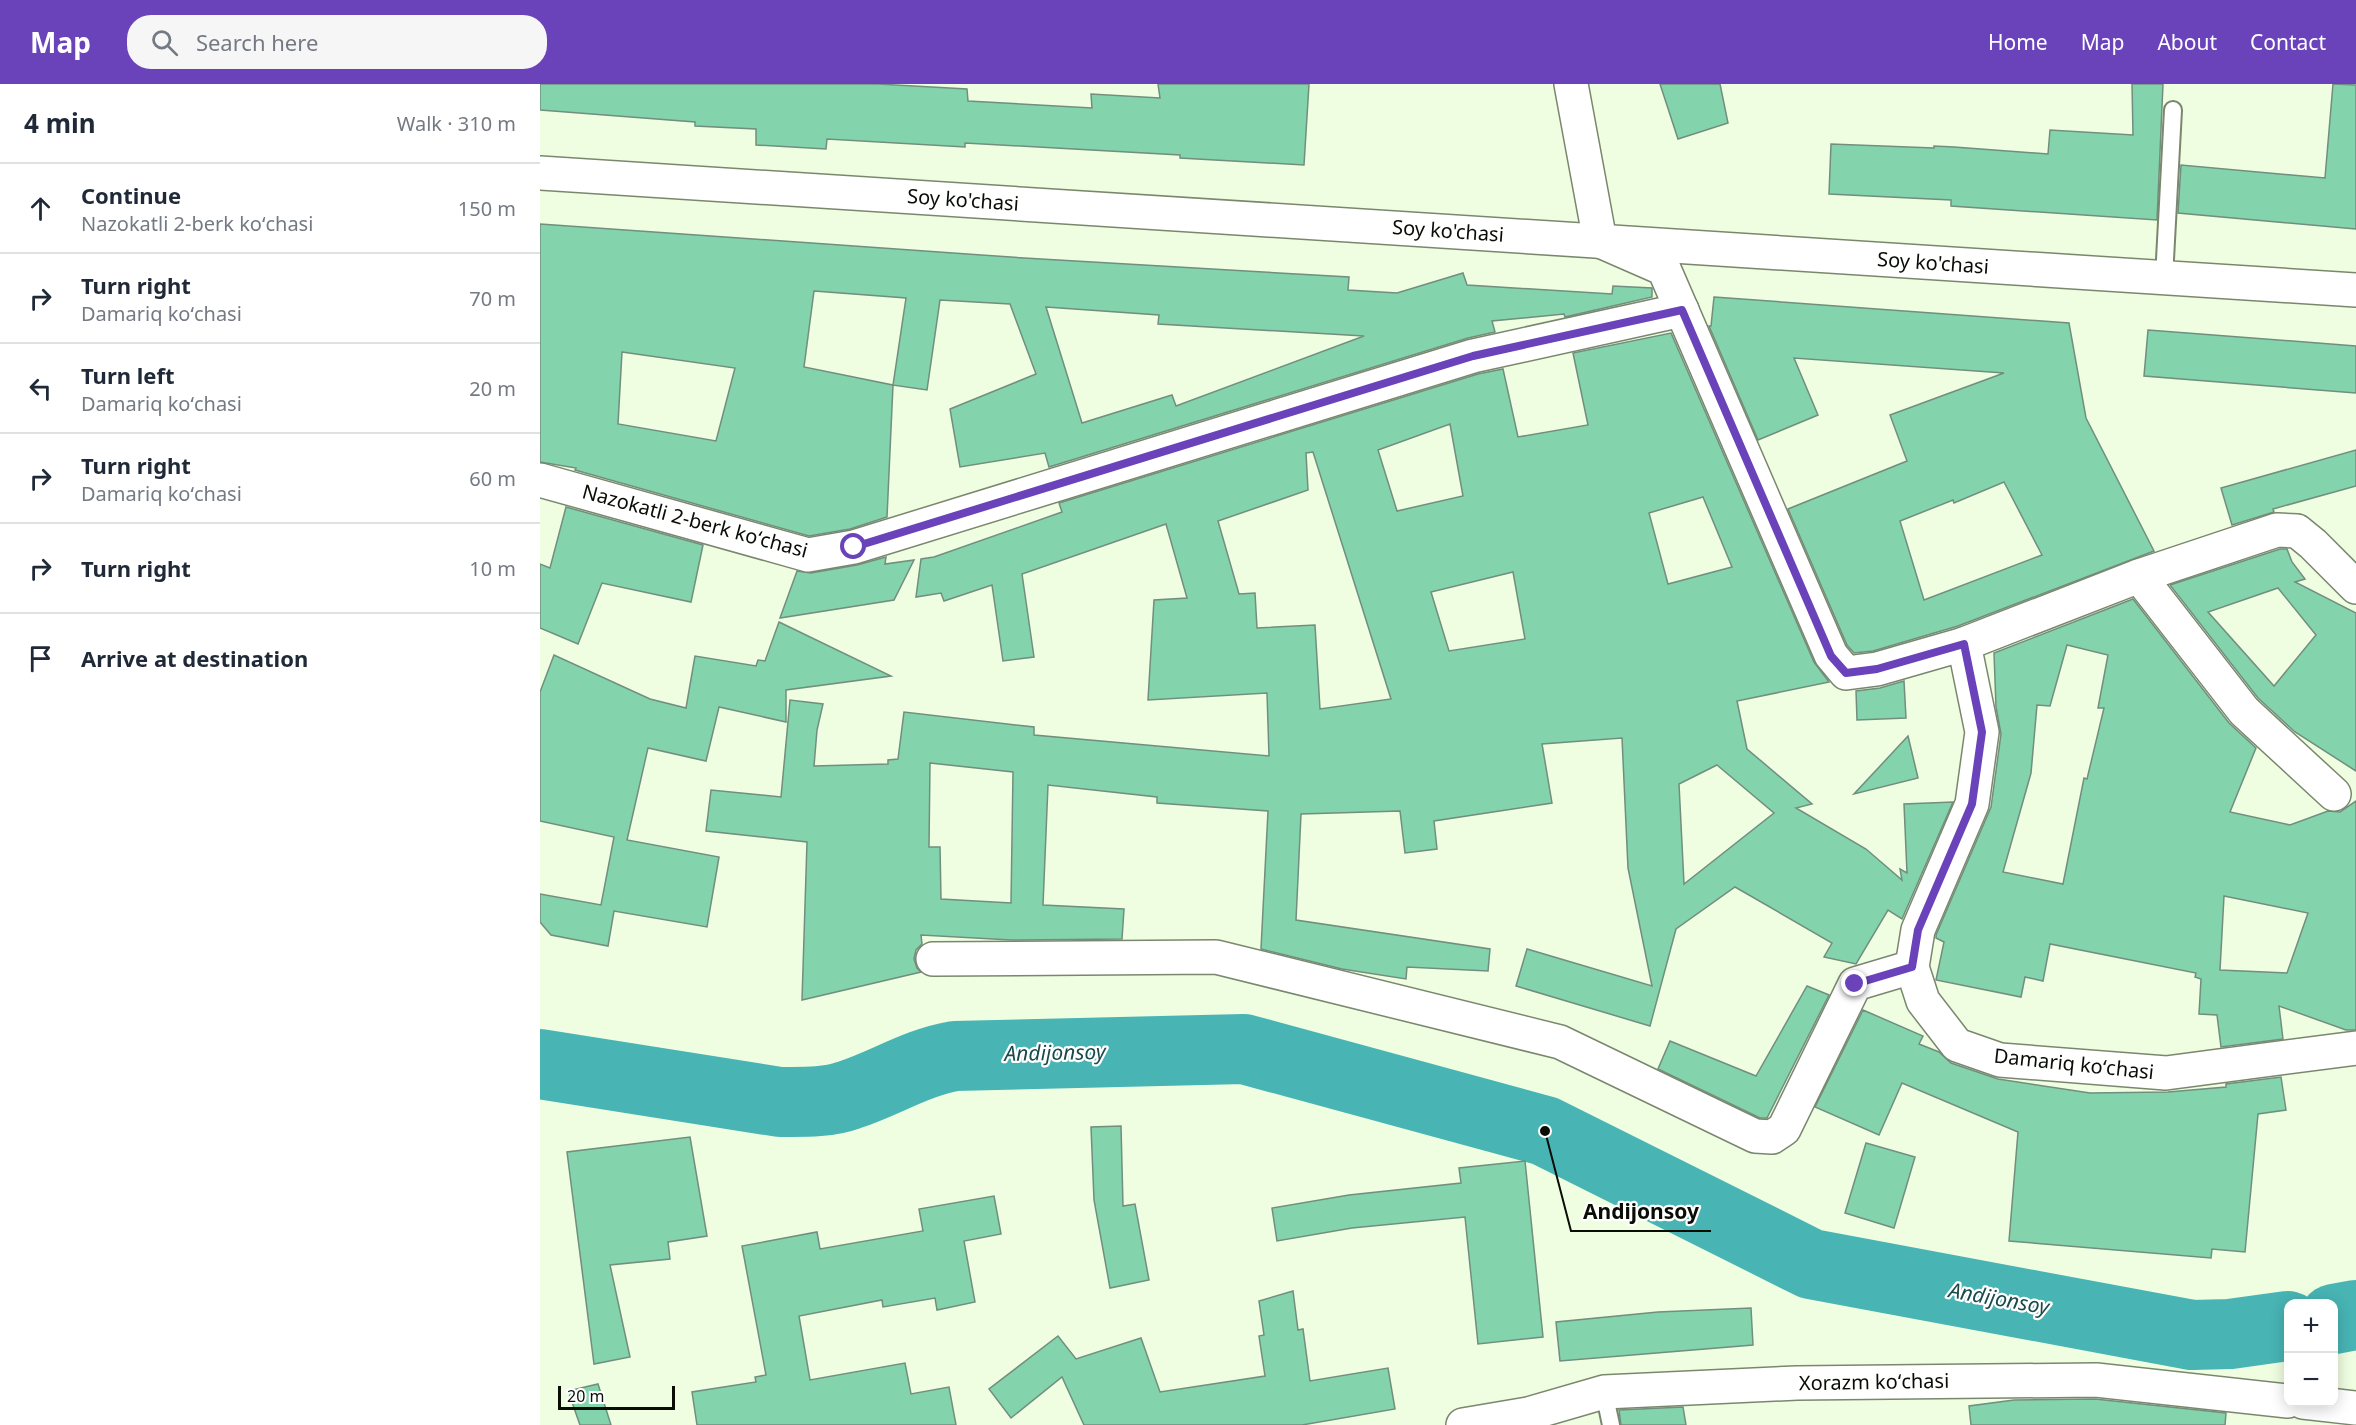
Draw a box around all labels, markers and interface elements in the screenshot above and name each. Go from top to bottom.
search box [127,15,547,69]
text: Map [30,23,91,61]
icon: search [148,26,181,59]
text: Search here [196,27,318,57]
text: Home [1988,28,2048,56]
text: Map [2081,28,2124,56]
text: About [2157,28,2217,56]
text: Contact [2250,28,2326,56]
text: 4 min [24,105,96,141]
text: Walk · 310 m [397,110,516,137]
text: Continue [81,180,181,210]
street label: Soy ko'chasi [906,182,1020,217]
icon: ahead [24,192,57,225]
text: 150 m [458,195,516,222]
text: Nazokatli 2-berk koʻchasi [81,210,313,237]
street label: Soy ko'chasi [1391,213,1505,248]
street label: Soy ko'chasi [1876,245,1990,280]
text: Turn right [81,270,191,300]
icon: right [24,282,57,315]
text: 70 m [469,285,516,312]
text: Damariq koʻchasi [81,300,242,327]
text: Turn left [81,360,175,390]
icon: left [24,372,57,405]
text: 20 m [469,375,516,402]
text: Damariq koʻchasi [81,390,242,417]
text: Turn right [81,450,191,480]
icon: right [24,462,57,495]
text: 60 m [469,465,516,492]
street label: Nazokatli 2-berk koʻchasi [579,477,811,564]
text: Damariq koʻchasi [81,480,242,507]
route start [840,533,866,559]
icon: right [24,552,57,585]
text: Turn right [81,553,191,583]
text: 10 m [469,555,516,582]
icon: arrive [24,642,57,675]
text: Arrive at destination [81,643,308,673]
route end [1841,970,1867,996]
water label: Andijonsoy [1002,1037,1107,1067]
street label: Damariq koʻchasi [1993,1042,2155,1085]
callout: Andijonsoy [1571,1192,1711,1231]
text: Andijonsoy [1583,1197,1699,1225]
water label: Andijonsoy [1945,1275,2053,1321]
map controls [2284,1299,2338,1407]
button: + [2284,1299,2338,1353]
button: − [2284,1353,2338,1407]
street label: Xorazm koʻchasi [1799,1367,1949,1396]
scale bar [558,1383,675,1410]
text: 20 m [567,1385,604,1407]

